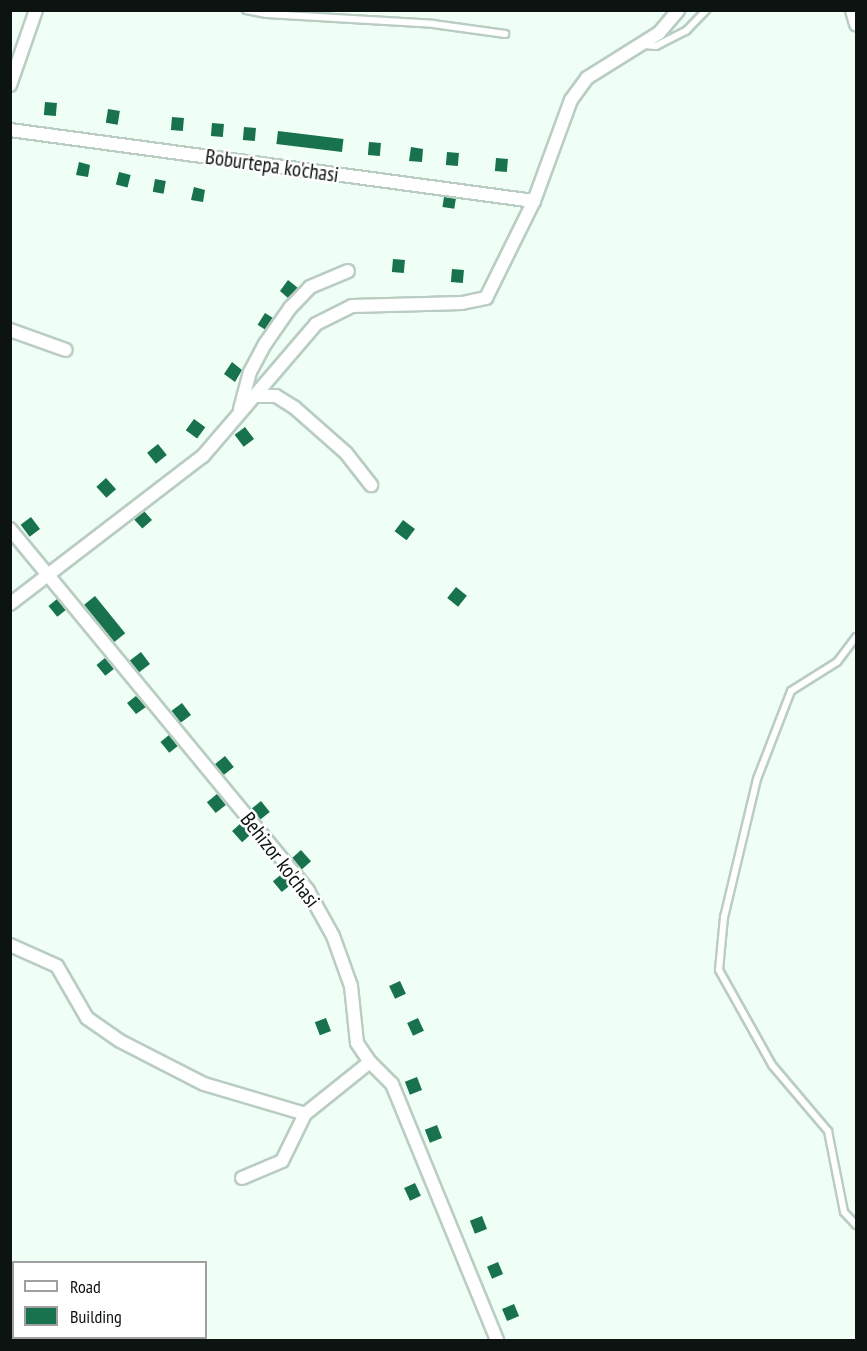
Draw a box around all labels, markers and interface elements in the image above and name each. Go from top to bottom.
street label: Boburtepa ko'chasi [204,144,340,188]
street label: Behizor ko'chasi [235,807,325,913]
legend [12,1261,207,1339]
text: Road [70,1275,101,1298]
text: Building [70,1305,122,1328]

